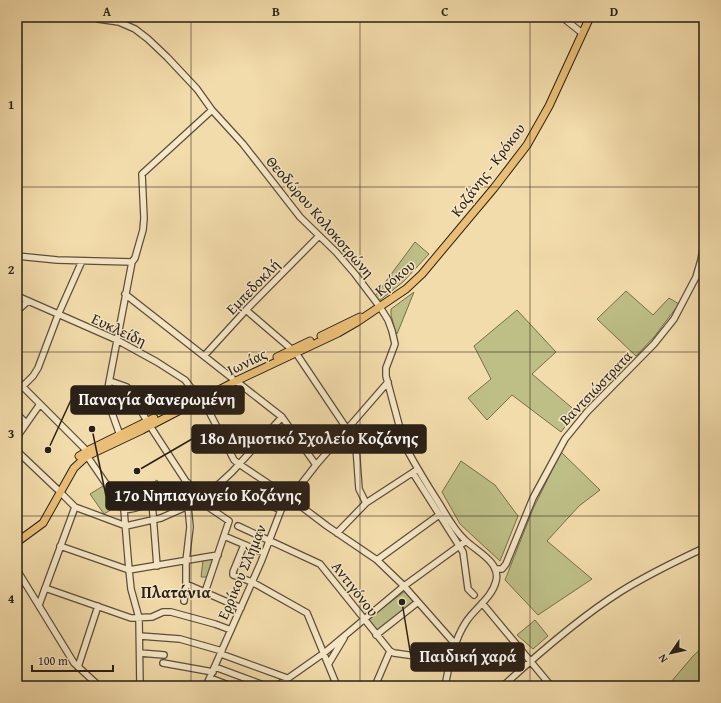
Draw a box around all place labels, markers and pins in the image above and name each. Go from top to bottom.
callout: Παναγία Φανερωμένη [71,386,244,414]
callout: 18ο Δημοτικό Σχολείο Κοζάνης [192,425,426,453]
callout: 17ο Νηπιαγωγείο Κοζάνης [106,482,309,510]
callout: Παιδική χαρά [411,643,524,671]

